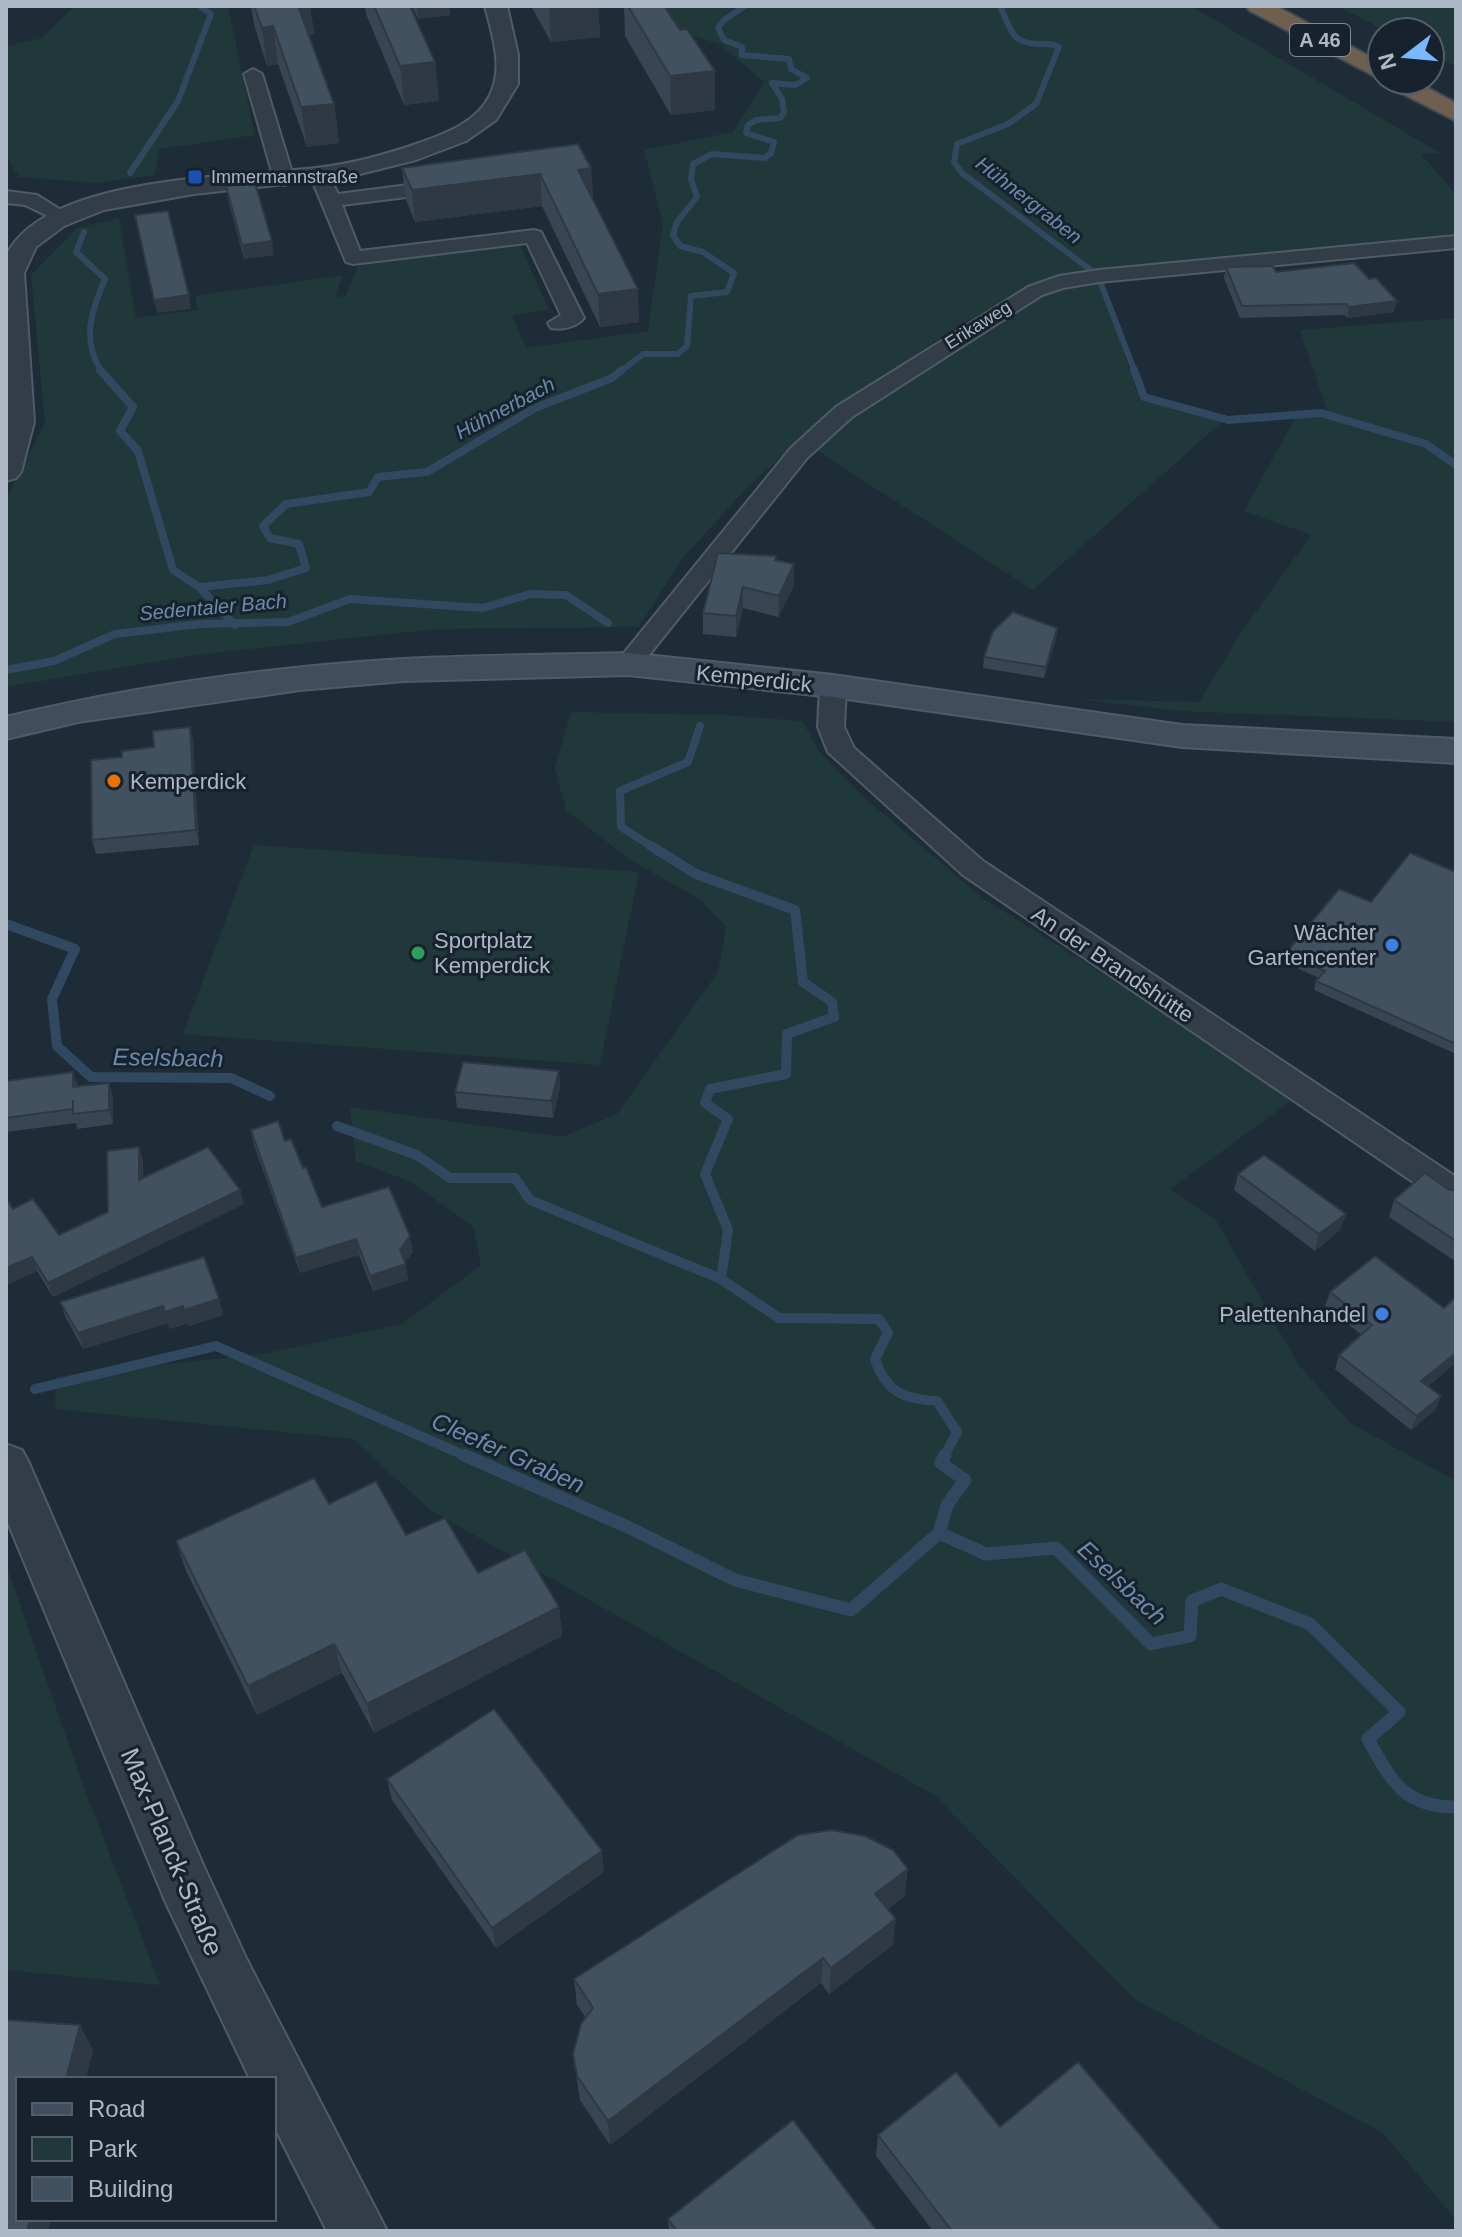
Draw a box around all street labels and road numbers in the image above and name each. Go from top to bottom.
road number: A 46 [1290,24,1350,56]
street label: Erikaweg [941,297,1015,353]
street label: Kemperdick [695,660,814,697]
street label: An der Brandshütte [1027,901,1198,1028]
street label: Max-Planck-Straße [115,1744,229,1960]

